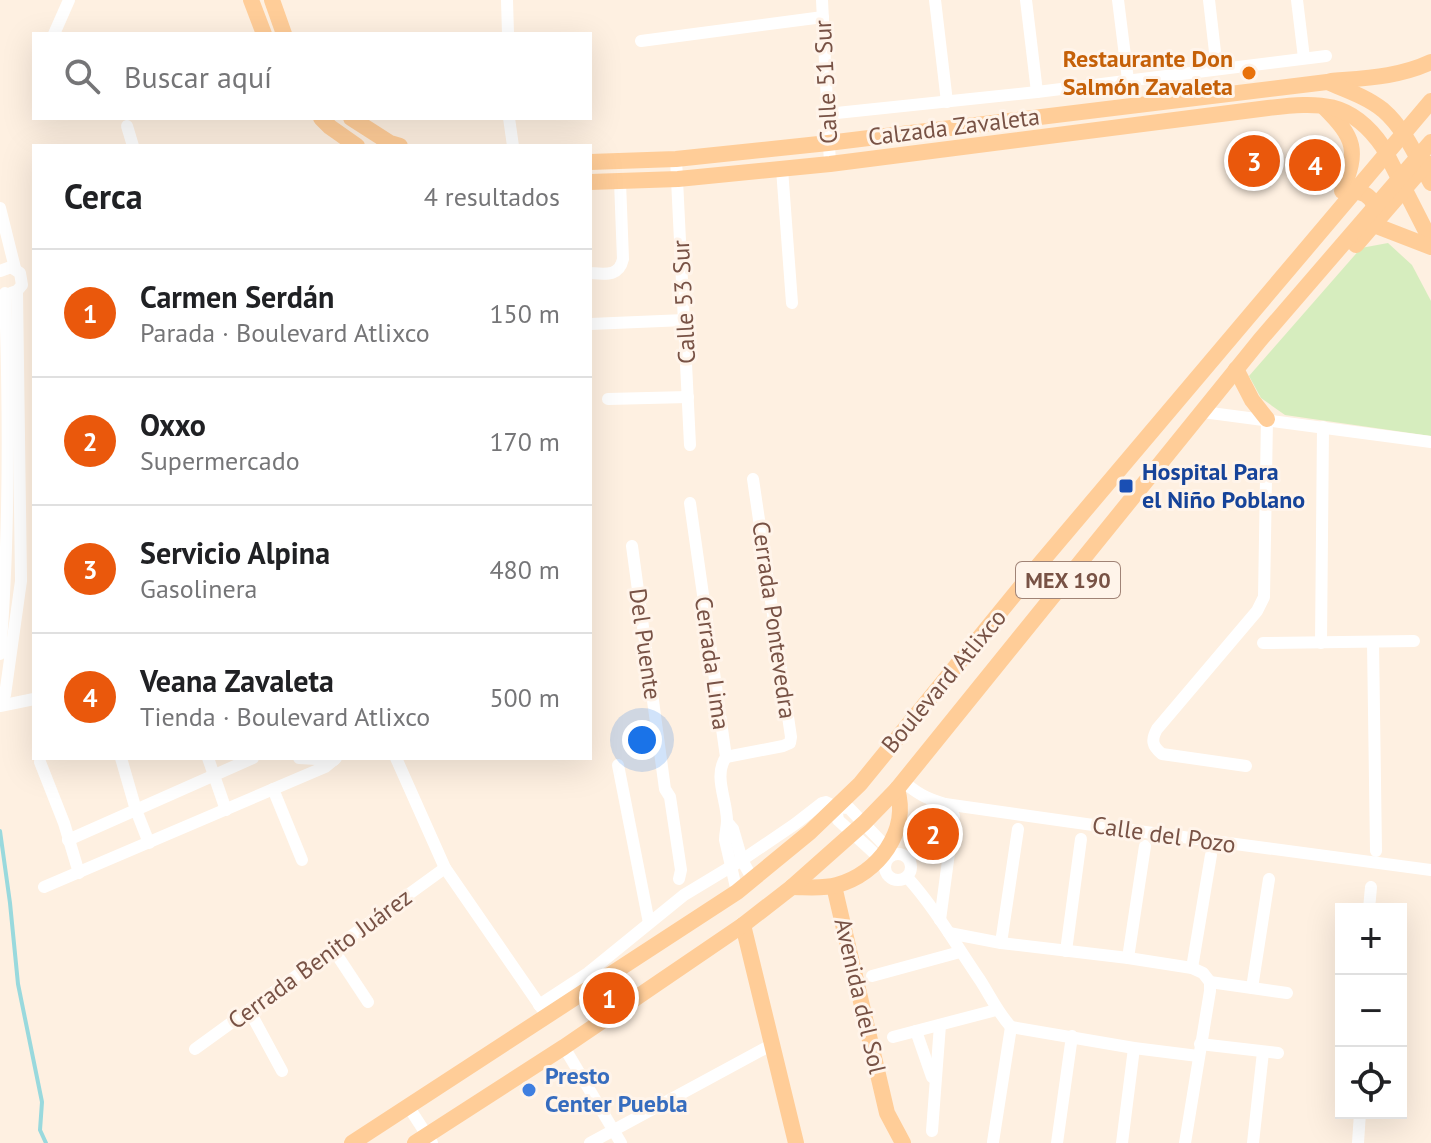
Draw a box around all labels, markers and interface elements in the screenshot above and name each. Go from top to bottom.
street label: Calle 51 Sur [807,19,844,145]
search box [32,32,592,120]
place label: Restaurante Don Salmón Zavaleta [1063,43,1233,102]
icon: search [60,54,104,98]
text: Buscar aquí [124,57,272,96]
marker: Restaurante Don Salmón Zavaleta [1240,64,1258,82]
street label: Calzada Zavaleta [866,101,1042,152]
pin: 3 [1228,131,1280,191]
pin: 4 [1289,135,1341,195]
text: Cerca [64,174,143,218]
text: 4 resultados [424,180,560,213]
street label: Calle 53 Sur [665,239,702,365]
text: Carmen Serdán [140,277,334,316]
text: 1 [83,297,97,330]
text: 150 m [489,297,560,330]
text: Parada · Boulevard Atlixco [140,316,430,349]
text: Oxxo [140,405,206,444]
text: 2 [83,425,97,458]
text: 170 m [489,425,560,458]
text: Supermercado [140,444,300,477]
place label: Hospital Para el Niño Poblano [1142,456,1305,515]
marker: Hospital Para el Niño Poblano [1117,477,1135,495]
street label: Cerrada Pontevedra [745,519,804,721]
text: Servicio Alpina [140,533,330,572]
text: 3 [83,553,97,586]
text: 480 m [489,553,560,586]
road number: MEX 190 [1016,562,1120,598]
text: Gasolinera [140,572,257,605]
street label: Del Puente [622,586,669,702]
street label: Cerrada Lima [688,594,737,732]
street label: Boulevard Atlixco [874,602,1013,759]
text: Veana Zavaleta [140,661,334,700]
text: 4 [83,681,97,714]
text: 500 m [489,681,560,714]
text: Tienda · Boulevard Atlixco [140,700,430,733]
your location [622,720,662,760]
pin: 2 [907,804,959,864]
street label: Calle del Pozo [1090,809,1238,860]
street label: Cerrada Benito Juárez [222,881,418,1036]
map controls [1335,903,1407,1119]
button: + [1335,903,1407,975]
street label: Avenida del Sol [828,915,893,1077]
pin: 1 [583,968,635,1028]
button: − [1335,975,1407,1047]
button: locate [1335,1047,1407,1119]
place label: Presto Center Puebla [545,1060,688,1119]
marker: Presto Center Puebla [520,1081,538,1099]

